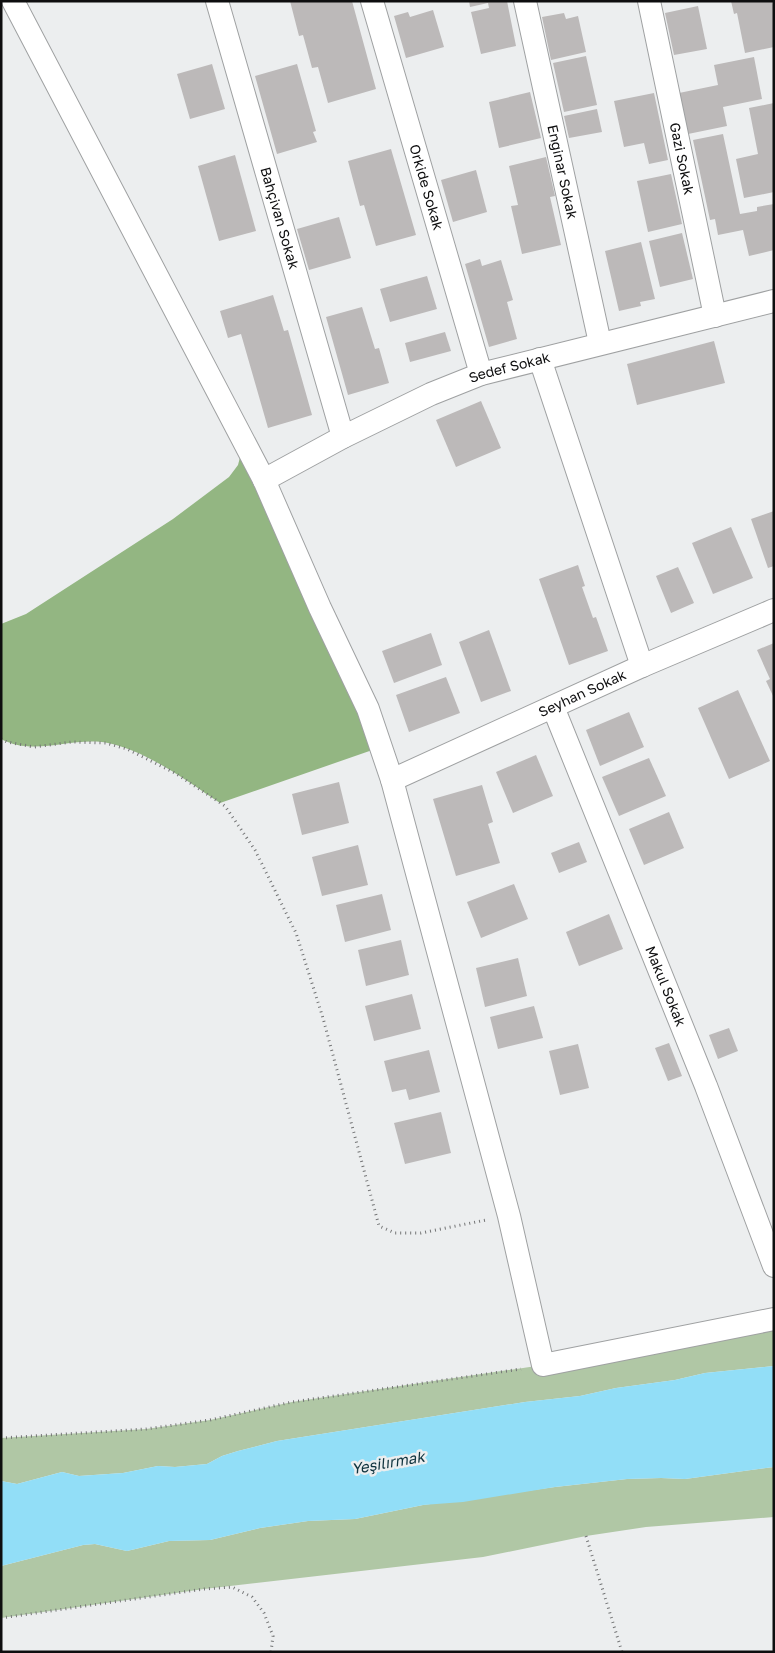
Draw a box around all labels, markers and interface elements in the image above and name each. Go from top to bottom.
street label: Gazi Sokak [667,121,698,196]
street label: Enginar Sokak [544,123,582,221]
street label: Orkide Sokak [406,142,448,232]
street label: Bahçivan Sokak [257,165,303,271]
street label: Sedef Sokak [466,348,552,386]
street label: Seyhan Sokak [536,665,628,720]
street label: Makul Sokak [642,943,690,1029]
water label: Yeşilırmak [350,1446,427,1478]

